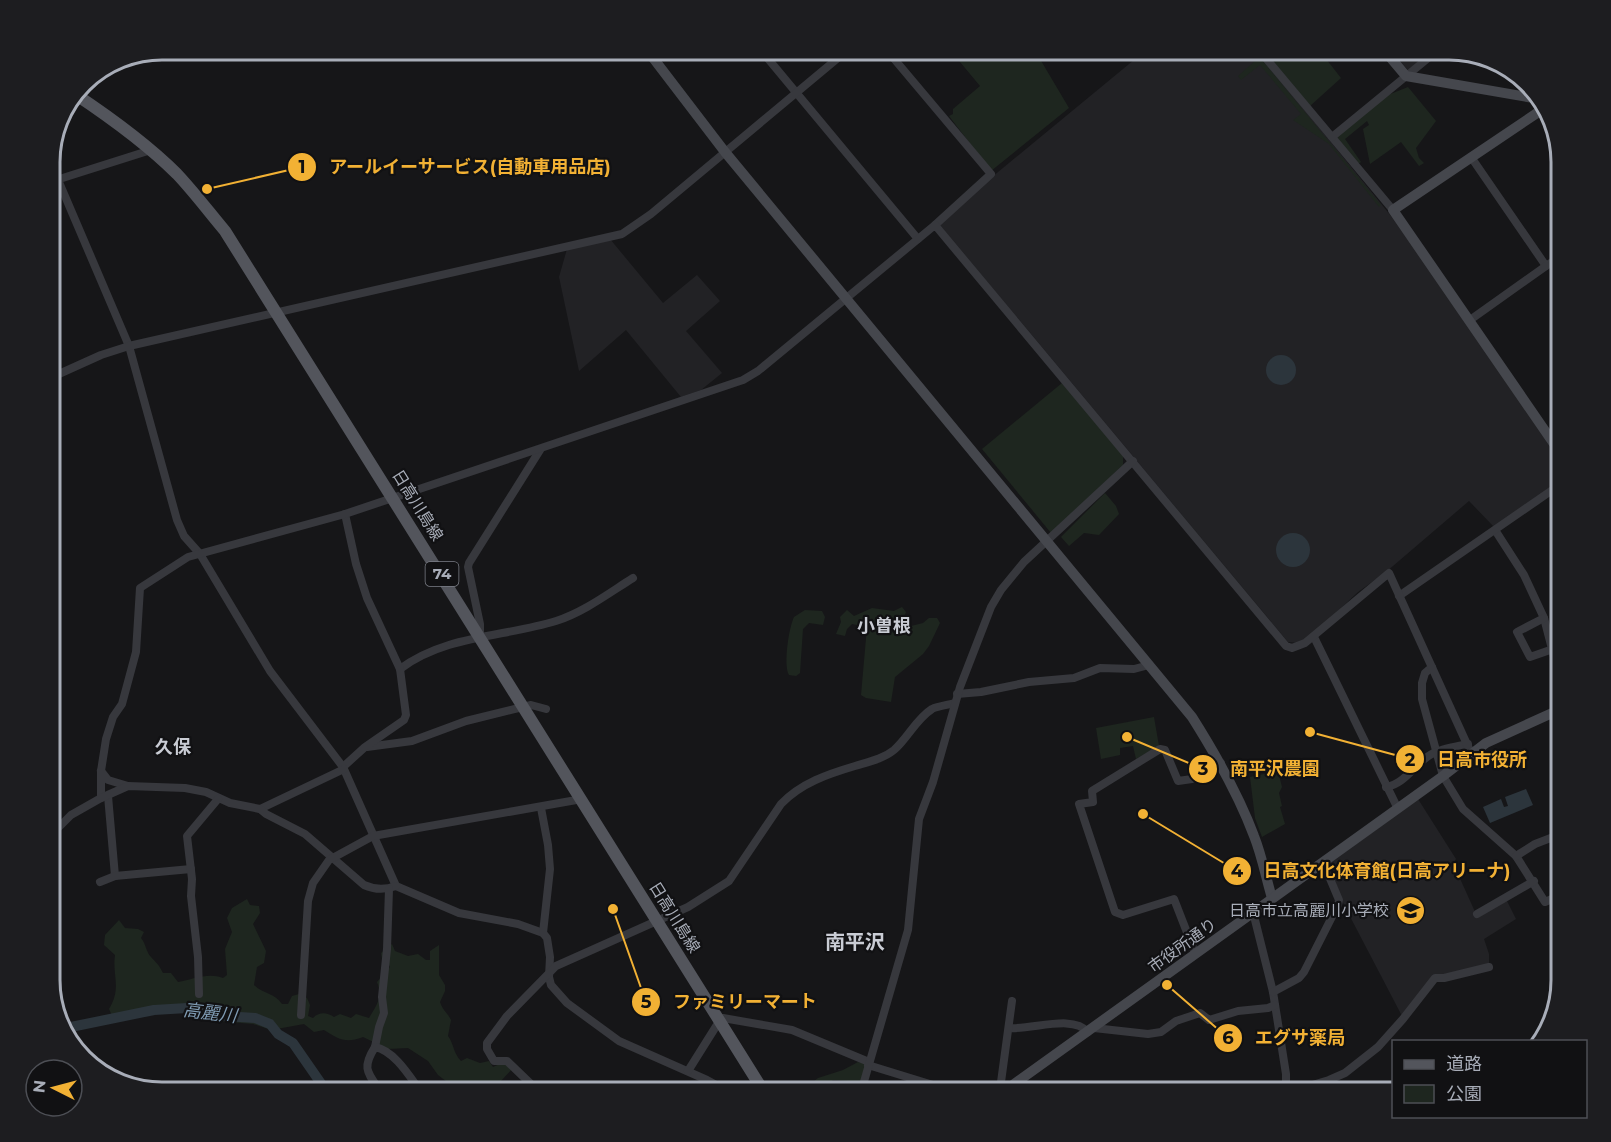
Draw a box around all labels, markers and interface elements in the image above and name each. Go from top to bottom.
callout: アールイーサービス(自動車用品店) [287,149,623,185]
text: 1 [298,156,306,178]
text: アールイーサービス(自動車用品店) [329,156,611,178]
street label: 日高川島線 [388,466,447,544]
road number: 74 [426,562,458,586]
district label: 小曽根 [857,615,911,637]
district label: 久保 [155,736,192,758]
callout: 日高市役所 [1395,741,1539,777]
text: 2 [1405,749,1416,771]
text: 日高市役所 [1437,749,1527,771]
callout: 南平沢農園 [1188,751,1332,787]
text: 3 [1197,758,1209,780]
text: 南平沢農園 [1230,758,1320,780]
callout: 日高文化体育館(日高アリーナ) [1222,853,1523,889]
text: 4 [1231,860,1244,882]
text: 日高文化体育館(日高アリーナ) [1264,860,1510,882]
street label: 日高川島線 [645,878,704,956]
school or university icon: 日高市立高麗川小学校 [1394,894,1426,926]
place label: 日高市立高麗川小学校 [1229,901,1389,920]
street label: 市役所通り [1144,914,1220,977]
district label: 南平沢 [825,930,885,954]
callout: ファミリーマート [631,984,829,1020]
text: 5 [641,991,652,1013]
text: ファミリーマート [673,991,817,1013]
water label: 高麗川 [182,999,240,1027]
callout: エグサ薬局 [1213,1020,1357,1056]
text: 6 [1222,1027,1234,1049]
text: エグサ薬局 [1255,1027,1345,1049]
legend [1392,1040,1587,1118]
text: 道路 [1446,1053,1482,1075]
north arrow [24,1058,84,1118]
text: N [29,1079,50,1094]
text: 公園 [1446,1083,1482,1105]

